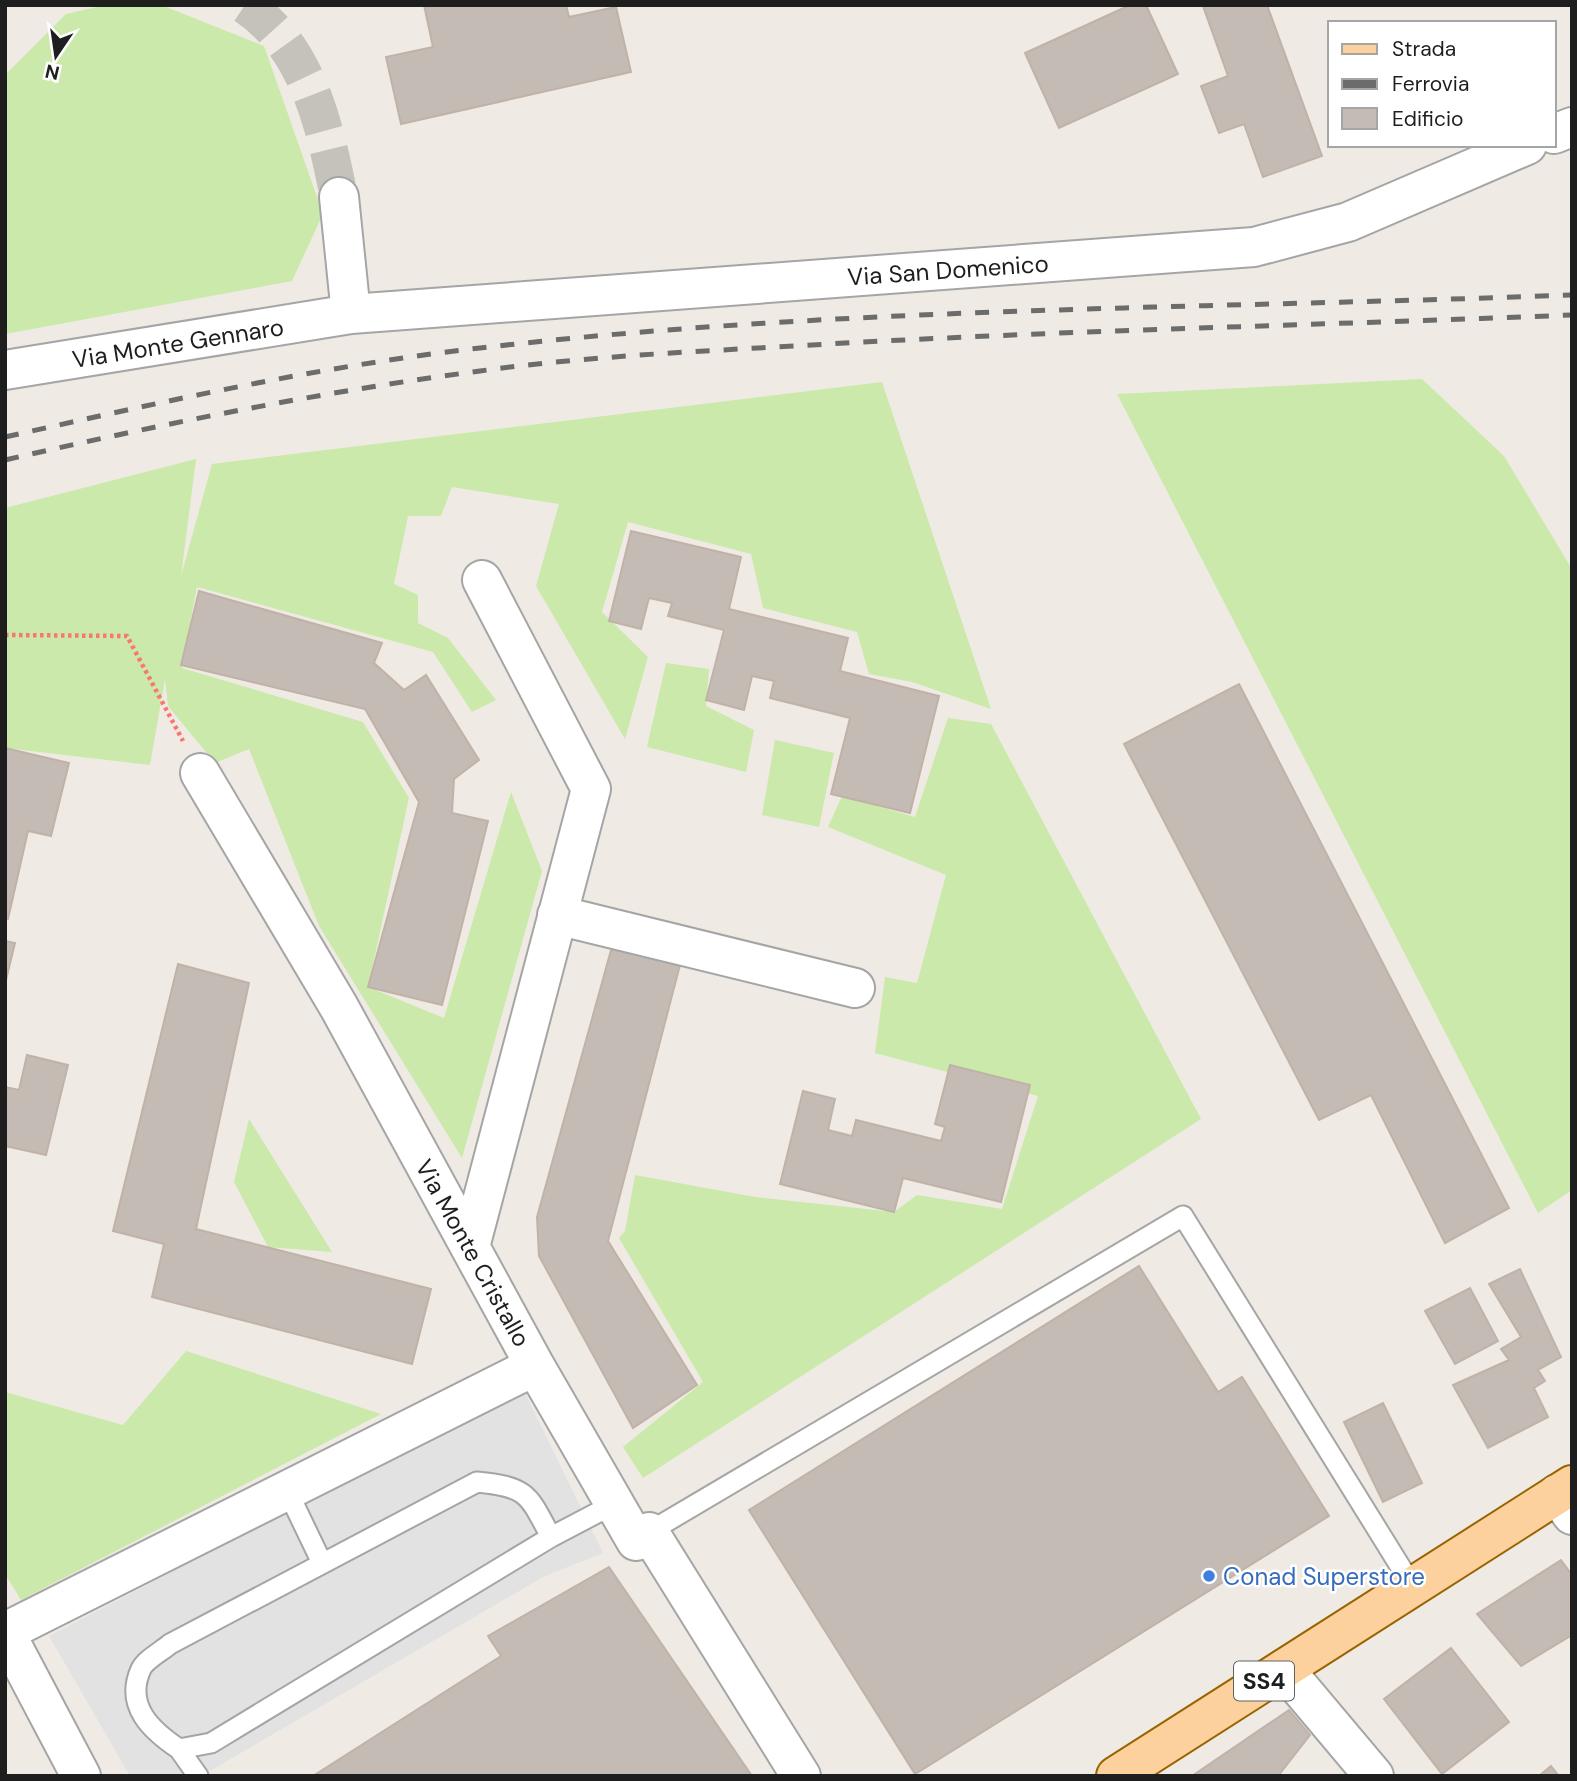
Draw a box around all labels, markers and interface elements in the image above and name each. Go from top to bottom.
north arrow [21,21,91,91]
legend [1328,21,1556,147]
text: Strada [1392,35,1456,63]
text: N [43,58,62,86]
text: Ferrovia [1392,70,1469,98]
text: Edificio [1392,105,1463,133]
street label: Via San Domenico [846,248,1050,292]
street label: Via Monte Gennaro [70,311,286,375]
street label: Via Monte Cristallo [409,1154,537,1352]
place label: Conad Superstore [1223,1561,1425,1592]
marker: Conad Superstore [1201,1568,1217,1584]
road number: SS4 [1234,1662,1294,1700]

